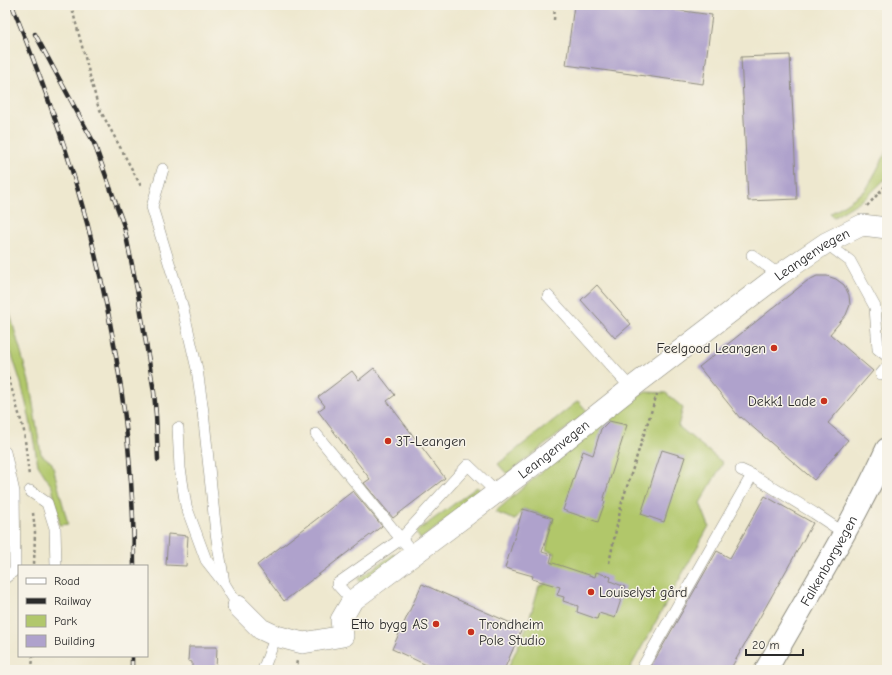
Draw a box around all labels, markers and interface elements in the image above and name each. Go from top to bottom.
street label: Leangenvegen [771,225,852,284]
place label: Feelgood Leangen [656,340,766,357]
marker: Feelgood Leangen [769,343,779,353]
place label: Dekk1 Lade [748,393,816,410]
marker: Dekk1 Lade [819,396,829,406]
street label: Leangenvegen [515,416,593,483]
place label: 3T-Leangen [396,433,466,450]
marker: 3T-Leangen [383,436,393,446]
street label: Falkenborgvegen [797,513,861,609]
legend [18,565,148,657]
text: Road [54,574,80,588]
place label: Louiselyst gård [599,584,687,601]
marker: Louiselyst gård [586,587,596,597]
text: Railway [54,594,92,608]
text: Park [54,614,77,628]
place label: Etto bygg AS [351,616,428,633]
place label: Trondheim Pole Studio [479,616,545,649]
marker: Etto bygg AS [431,619,441,629]
marker: Trondheim Pole Studio [466,627,476,637]
scale bar [746,631,803,657]
text: Building [54,634,95,648]
text: 20 m [752,638,780,652]

